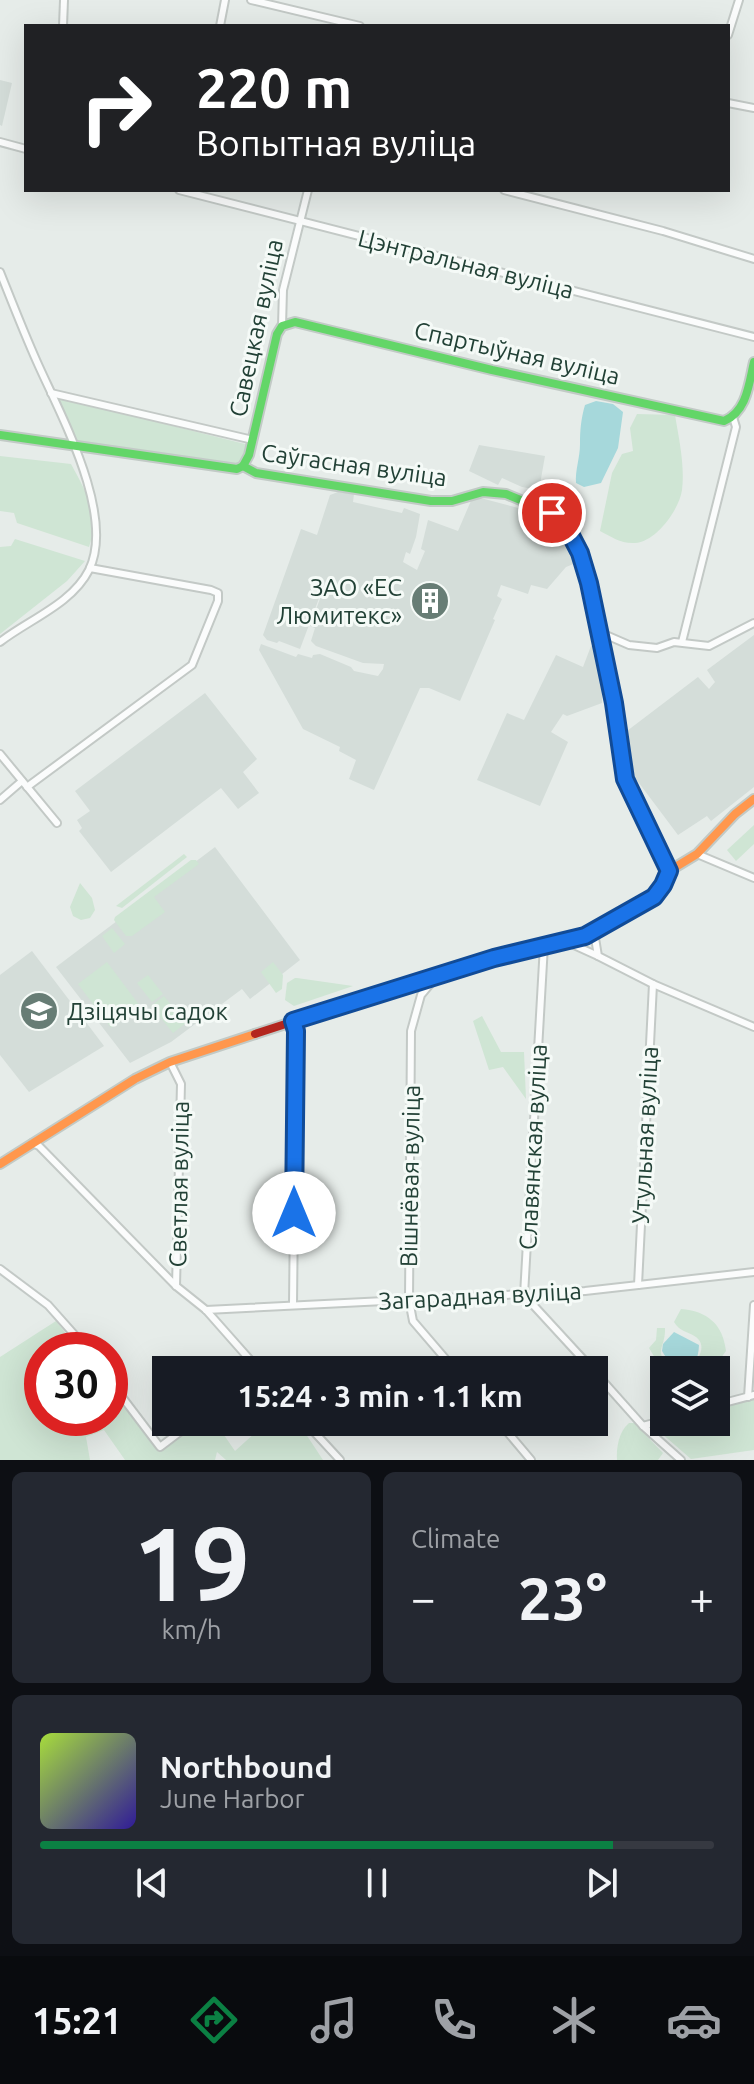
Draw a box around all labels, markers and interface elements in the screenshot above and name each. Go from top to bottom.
icon: right [64,56,168,160]
text: 220 m [196,56,352,119]
text: Вопытная вуліца [196,122,476,163]
street label: Цэнтральная вуліца [355,224,577,304]
street label: Савецкая вуліца [224,237,288,419]
street label: Спартыўная вуліца [412,316,622,390]
street label: Саўгасная вуліца [259,439,449,491]
pin [518,479,586,547]
icon: arrive [530,491,574,535]
place label: ЗАО «ЕС Люмитекс» [276,574,402,629]
building icon: ЗАО «ЕС Люмитекс» [409,580,451,622]
school or university icon: Дзіцячы садок [18,990,60,1032]
place label: Дзіцячы садок [67,998,228,1025]
street label: Славянская вуліца [514,1043,552,1251]
street label: Утульная вуліца [627,1046,663,1224]
street label: Вішнёвая вуліца [395,1085,425,1267]
street label: Светлая вуліца [164,1100,194,1268]
position arrow [252,1171,336,1255]
street label: Загарадная вуліца [378,1277,582,1315]
speed limit sign: 30 [24,1332,128,1436]
map controls [650,1356,730,1436]
button: layers [650,1356,730,1436]
text: 15:24 · 3 min · 1.1 km [237,1379,523,1413]
text: 19 [133,1504,250,1621]
text: Climate [411,1524,500,1553]
text: 23° [518,1564,607,1631]
text: − [411,1573,436,1622]
text: + [689,1573,714,1622]
text: km/h [161,1615,222,1644]
text: Northbound [160,1750,332,1784]
text: June Harbor [160,1784,304,1813]
icon: previous [130,1861,174,1905]
icon: pause [355,1861,399,1905]
icon: next [580,1861,624,1905]
icon: directions [186,1992,242,2048]
icon: music [306,1992,362,2048]
icon: phone [426,1992,482,2048]
icon: climate [546,1992,602,2048]
icon: car [666,1992,722,2048]
text: 15:21 [32,2000,122,2041]

